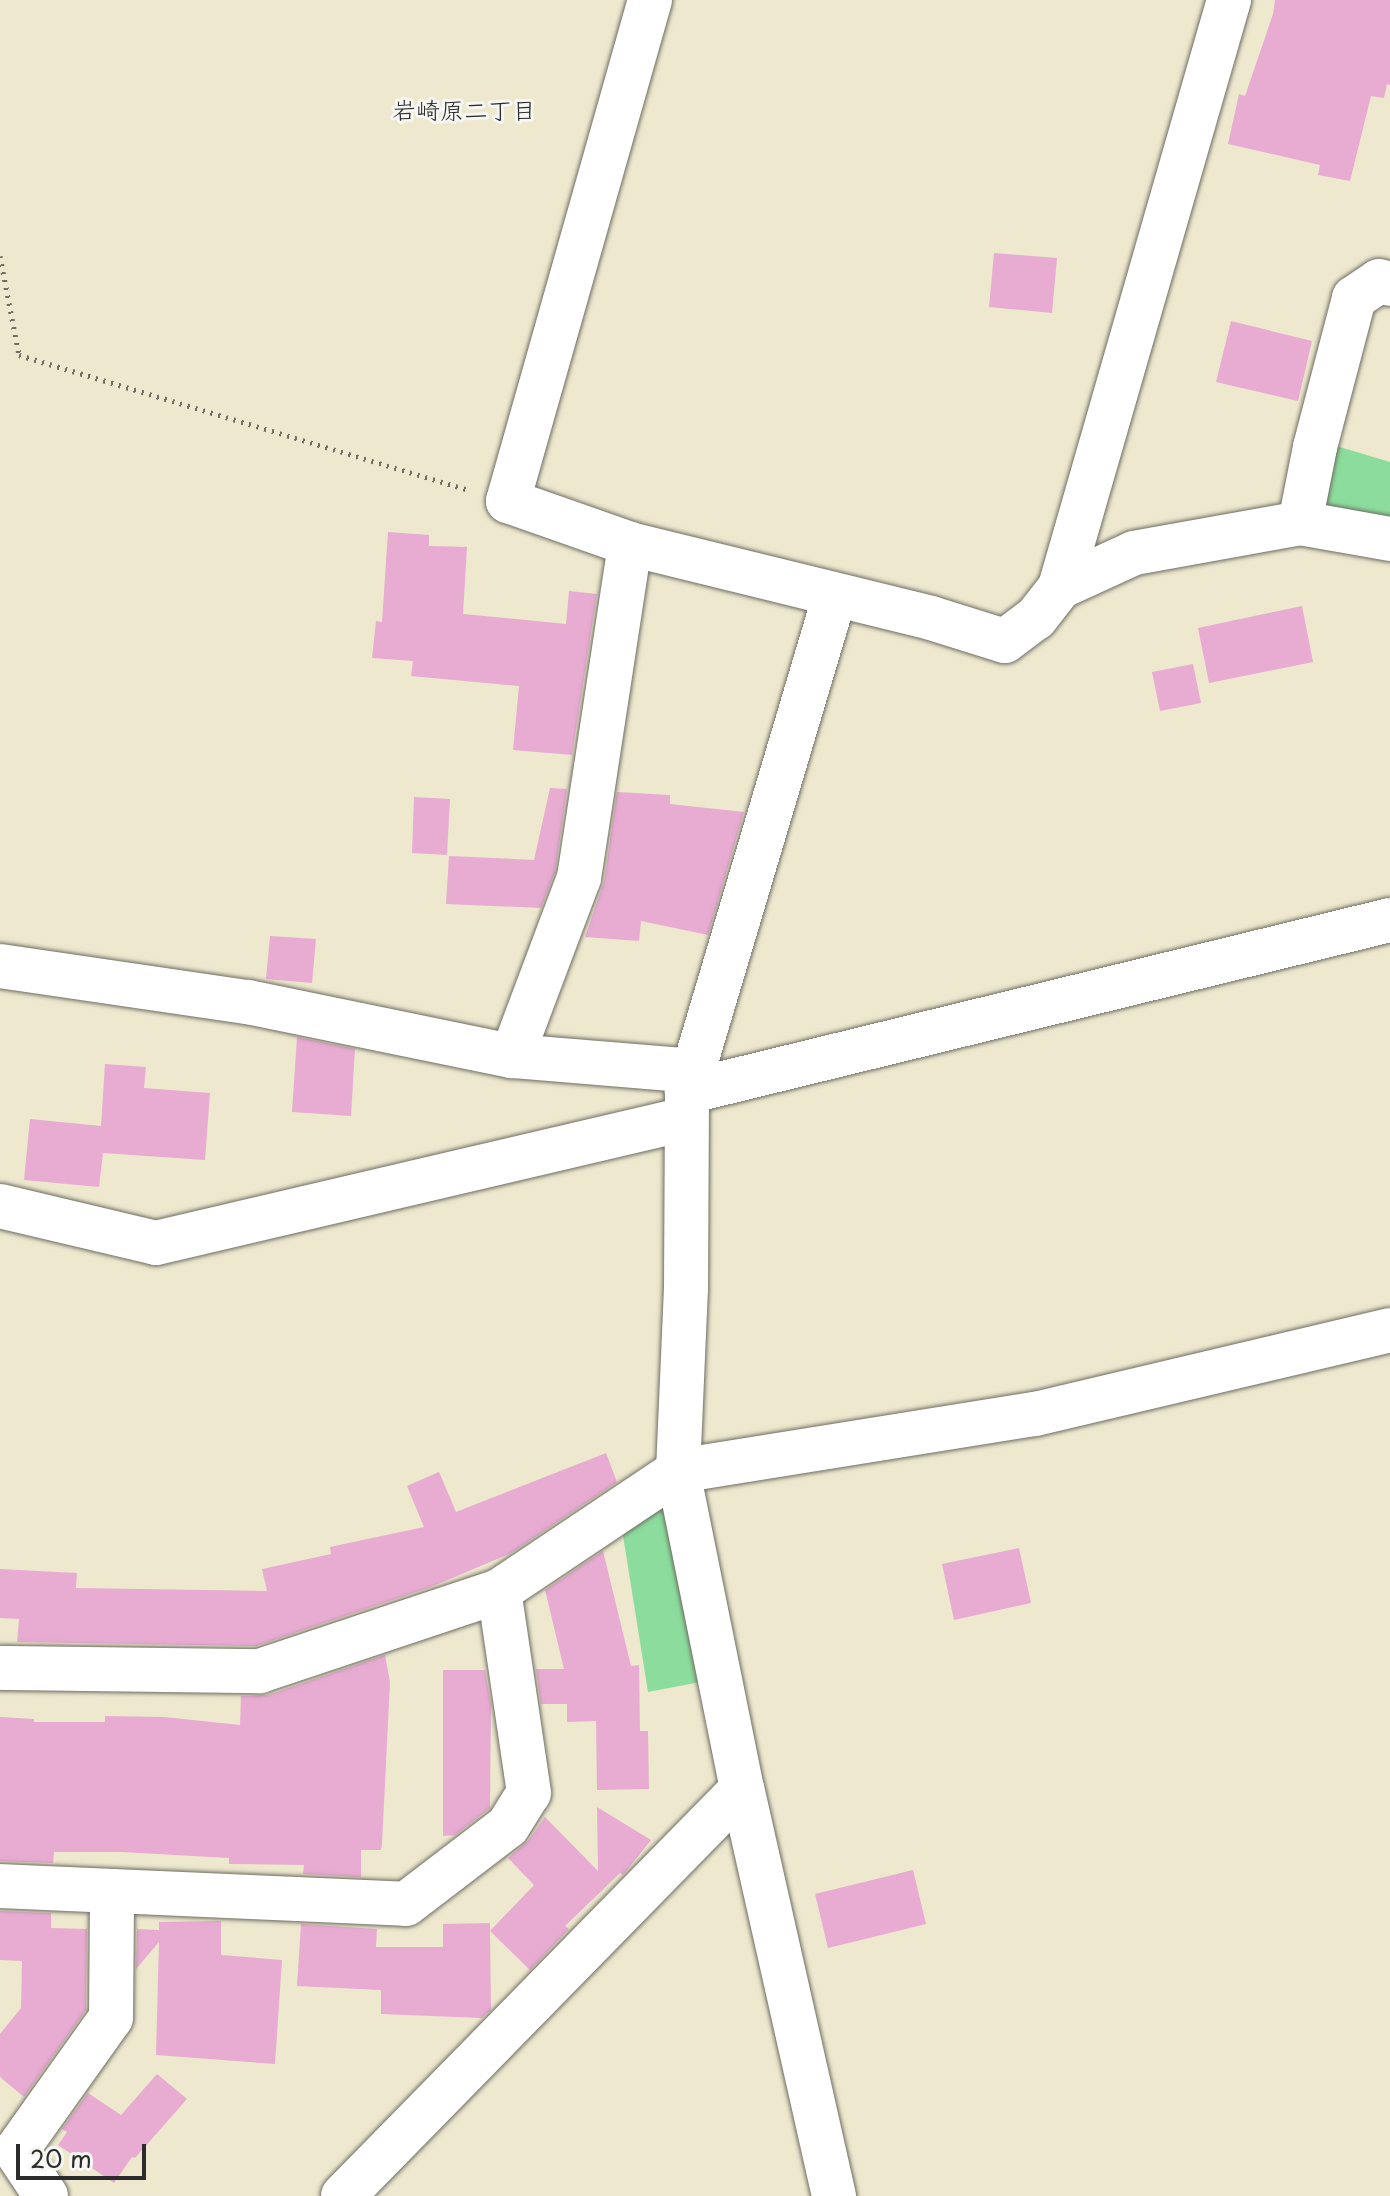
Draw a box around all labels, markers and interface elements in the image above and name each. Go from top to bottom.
district label: 岩崎原二丁目 [392,96,536,124]
scale bar [20,2128,150,2178]
text: 20 m [30,2140,92,2176]

